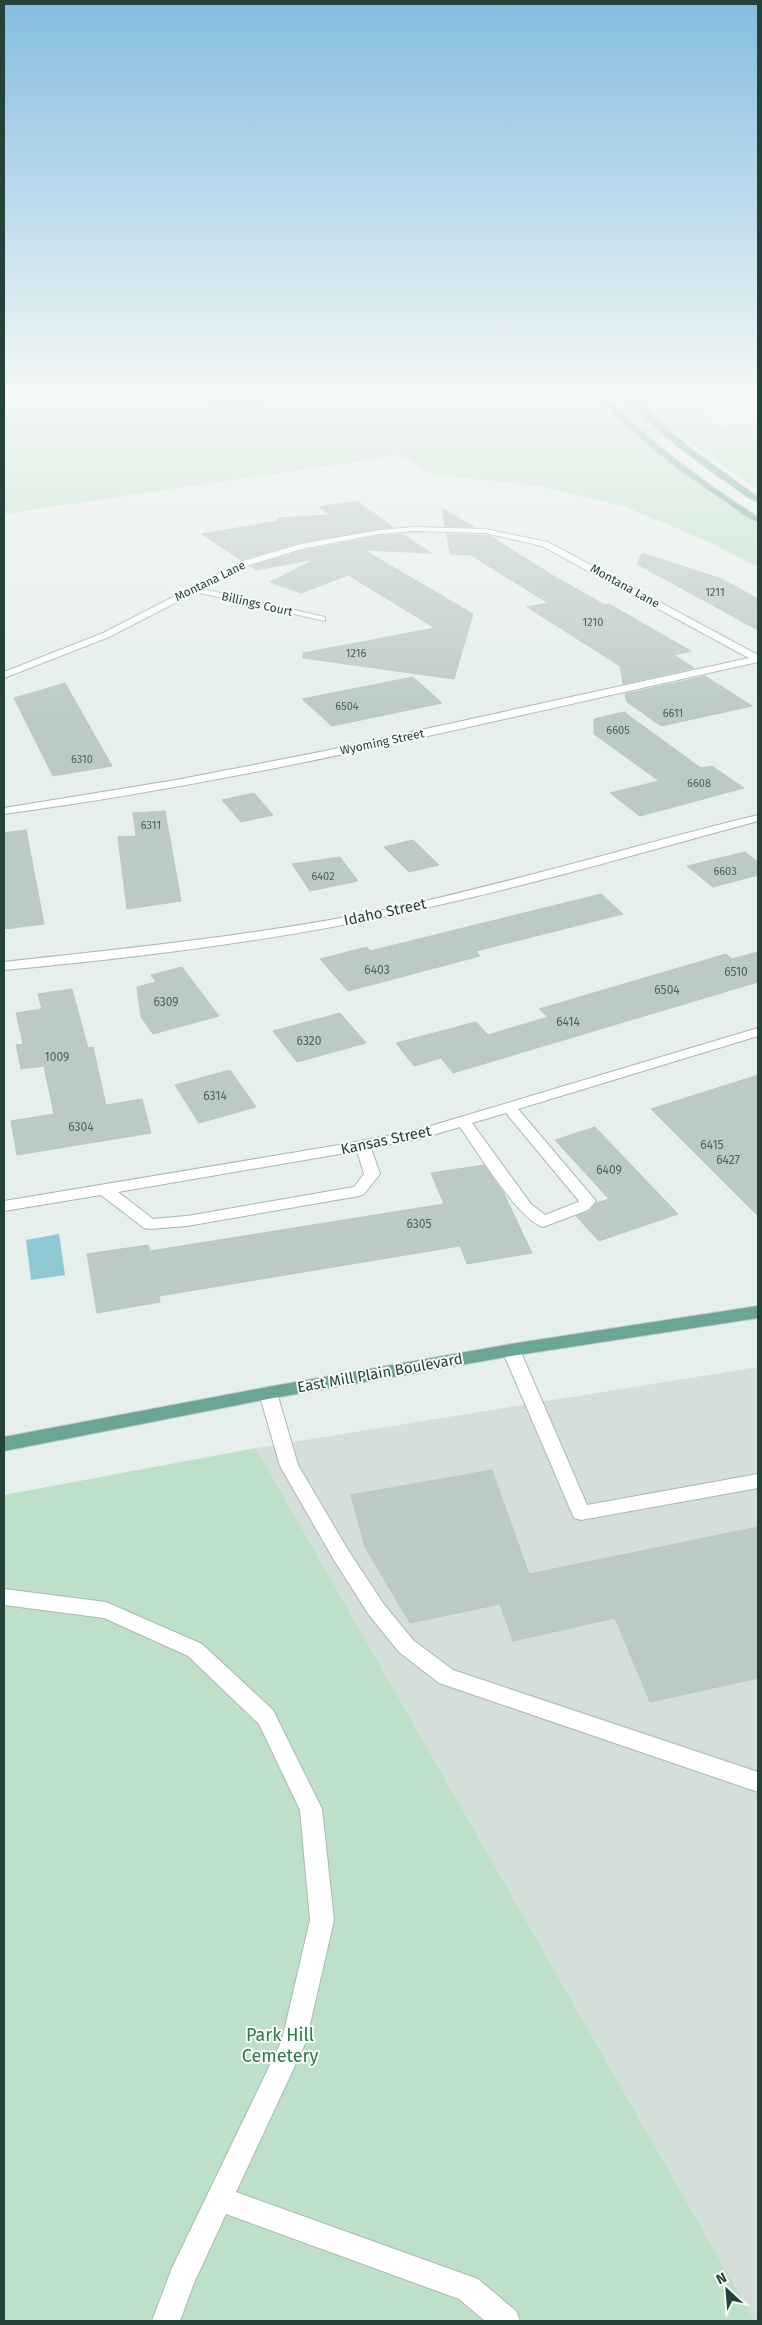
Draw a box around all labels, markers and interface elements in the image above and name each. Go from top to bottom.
street label: Montana Lane [172,558,248,604]
street label: Montana Lane [588,561,662,611]
house number: 1211 [705,586,725,599]
street label: Billings Court [220,589,295,619]
house number: 1210 [583,616,603,629]
house number: 1216 [346,647,366,660]
house number: 6504 [335,700,359,713]
house number: 6611 [663,707,683,720]
house number: 6605 [606,724,630,737]
street label: Wyoming Street [339,726,426,758]
house number: 6310 [71,753,93,766]
house number: 6608 [687,777,711,790]
house number: 6311 [141,819,161,832]
house number: 6603 [713,865,737,878]
house number: 6402 [311,870,335,883]
street label: Idaho Street [342,894,428,930]
house number: 6403 [364,963,390,977]
house number: 6510 [724,965,748,979]
house number: 6504 [654,983,680,997]
house number: 6309 [153,995,179,1009]
house number: 6414 [556,1015,580,1029]
house number: 6320 [297,1034,322,1048]
house number: 1009 [45,1050,69,1064]
house number: 6314 [203,1089,227,1103]
house number: 6304 [68,1120,94,1134]
street label: Kansas Street [339,1121,434,1158]
house number: 6415 [700,1138,724,1152]
house number: 6427 [716,1153,740,1167]
house number: 6409 [596,1163,622,1177]
house number: 6305 [407,1217,431,1231]
street label: East Mill Plain Boulevard [296,1350,464,1396]
park label: Park Hill Cemetery [242,2024,318,2067]
north arrow [702,2265,752,2315]
text: N [714,2269,729,2288]

